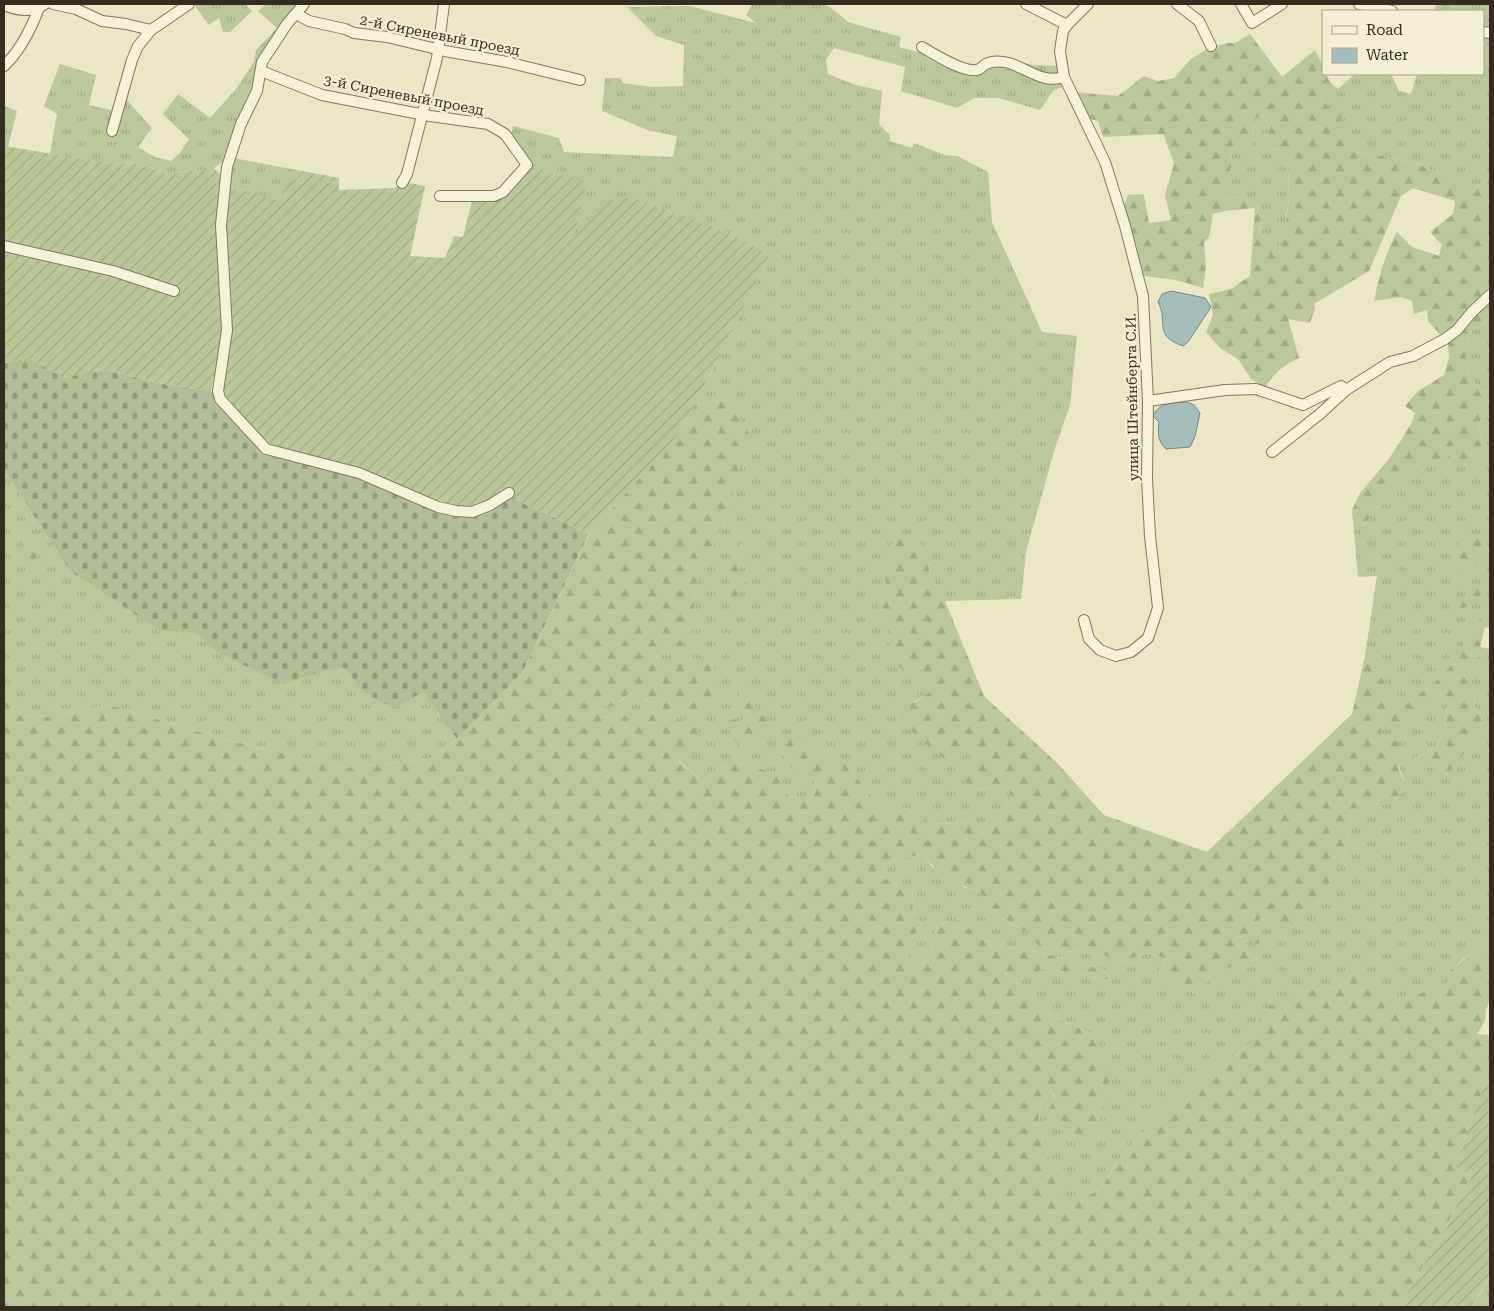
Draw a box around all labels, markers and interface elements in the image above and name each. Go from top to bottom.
legend [1322,10,1484,75]
street label: 2-й Сиреневый проезд [358,12,522,58]
text: Road [1366,21,1403,39]
text: Water [1366,46,1408,64]
street label: 3-й Сиреневый проезд [322,72,486,118]
street label: улица Штейнберга С.И. [1123,313,1141,481]

